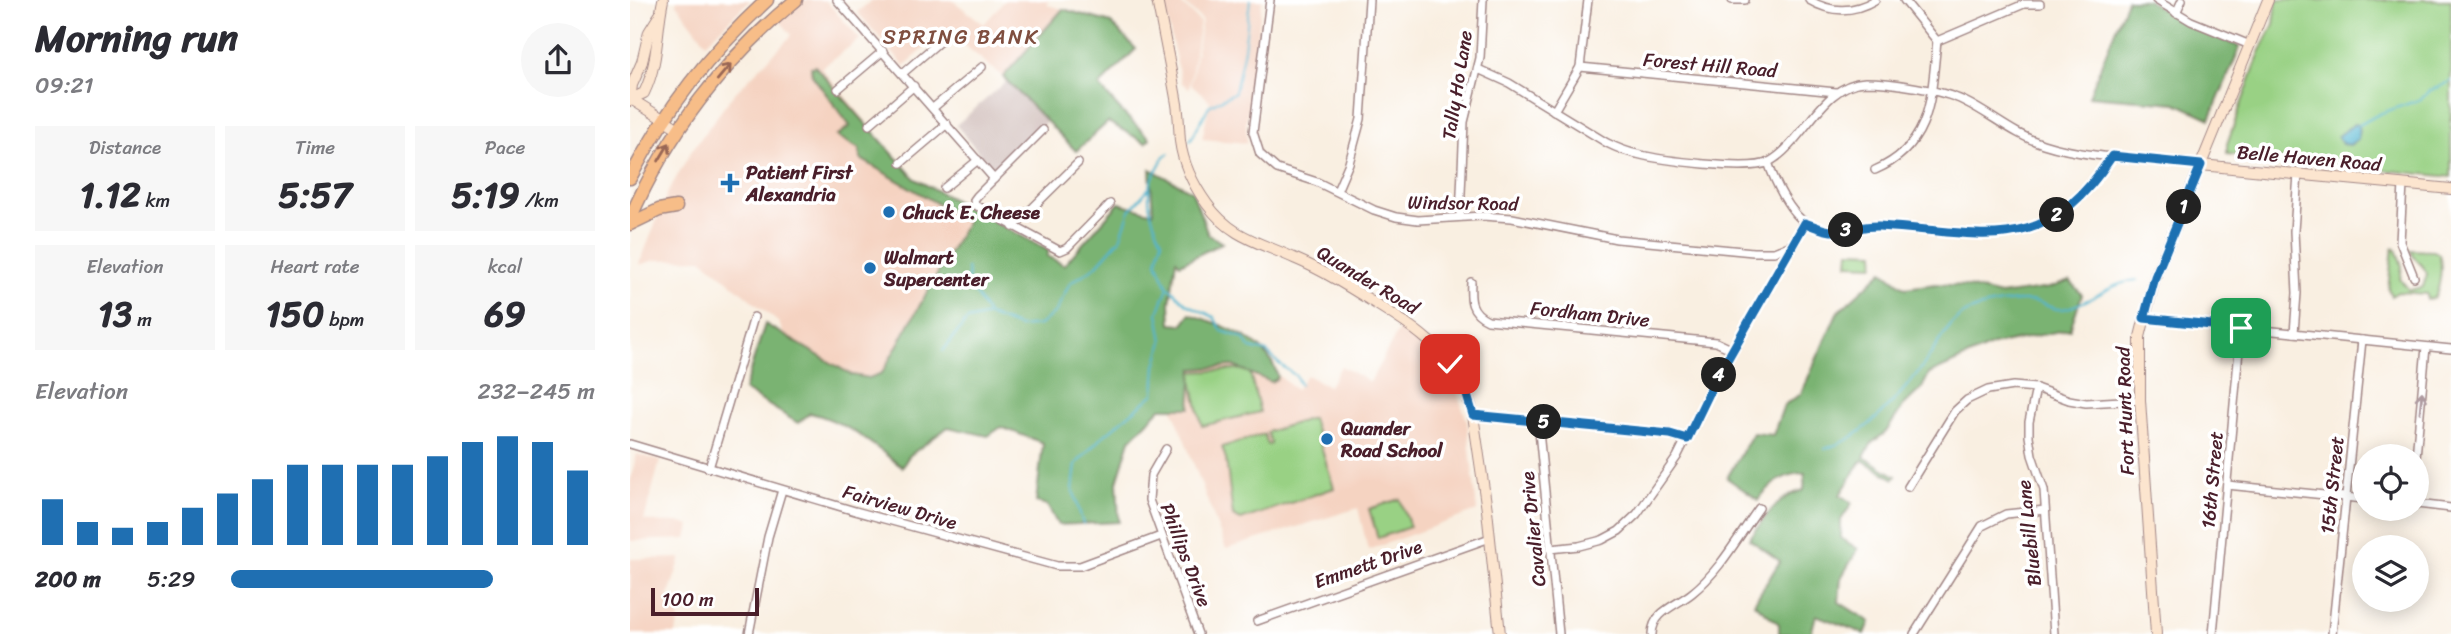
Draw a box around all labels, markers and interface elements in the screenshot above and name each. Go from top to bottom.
text: Morning run [35,5,238,72]
district label: SPRING BANK [883,18,1039,56]
button: share [521,23,595,97]
street label: Tally Ho Lane [1432,28,1482,142]
street label: Forest Hill Road [1642,43,1780,87]
one-way arrow [716,63,732,81]
text: 09:21 [35,65,94,106]
text: Distance [89,131,161,164]
text: Time [295,131,335,164]
text: Pace [485,131,525,164]
street label: Belle Haven Road [2236,135,2383,181]
one-way arrow [658,142,672,162]
place label: Patient First Alexandria [745,156,854,211]
text: 1.12 [80,164,141,226]
text: 5:57 [278,164,352,226]
text: 5:19 [451,164,520,226]
marker: Patient First Alexandria [720,173,740,193]
text: km [141,184,170,217]
text: /km [520,184,559,217]
street label: Windsor Road [1407,186,1520,220]
pin: 1 [2166,190,2202,224]
text: 1 [2179,190,2188,223]
place label: Chuck E. Cheese [902,196,1041,229]
pin: 2 [2040,198,2074,232]
text: 2 [2051,198,2062,231]
marker: Chuck E. Cheese [881,204,897,220]
pin: 3 [1828,212,1864,247]
text: 3 [1840,213,1851,246]
street label: Quander Road [1310,236,1427,325]
place label: Walmart Supercenter [883,241,990,296]
text: Elevation [87,250,163,283]
text: Heart rate [270,250,360,283]
text: kcal [488,250,522,283]
marker: Walmart Supercenter [862,260,878,276]
text: 13 [98,283,132,345]
text: 150 [266,283,324,345]
text: 69 [484,283,526,345]
street label: Fordham Drive [1529,291,1652,337]
pin [2211,298,2271,358]
text: m [132,303,152,336]
text: bpm [324,303,364,336]
icon: arrive [2222,309,2260,347]
pin [1420,334,1480,394]
icon: check [1431,345,1469,383]
street label: Fort Hunt Road [2106,345,2144,476]
pin: 4 [1702,358,1736,392]
text: 4 [1713,358,1724,391]
text: Elevation [35,371,128,412]
text: 232–245 m [477,371,595,412]
one-way arrow [2415,391,2428,413]
pin: 5 [1527,404,1562,440]
text: 5 [1538,405,1549,438]
place label: Quander Road School [1340,412,1444,467]
street label: 16th Street [2191,430,2233,530]
marker: Quander Road School [1319,431,1335,447]
street label: 15th Street [2310,434,2354,536]
map controls [2352,444,2429,612]
button: locate [2352,444,2429,521]
street label: Cavalier Drive [1511,470,1555,588]
street label: Fairview Drive [839,475,961,539]
street label: Bluebill Lane [2007,478,2051,588]
street label: Phillips Drive [1151,498,1221,612]
street label: Emmett Drive [1309,530,1427,598]
button: layers [2352,535,2429,612]
text: 200 m [35,559,101,600]
text: 5:29 [147,559,195,600]
text: 100 m [662,583,714,616]
scale bar [651,585,760,617]

